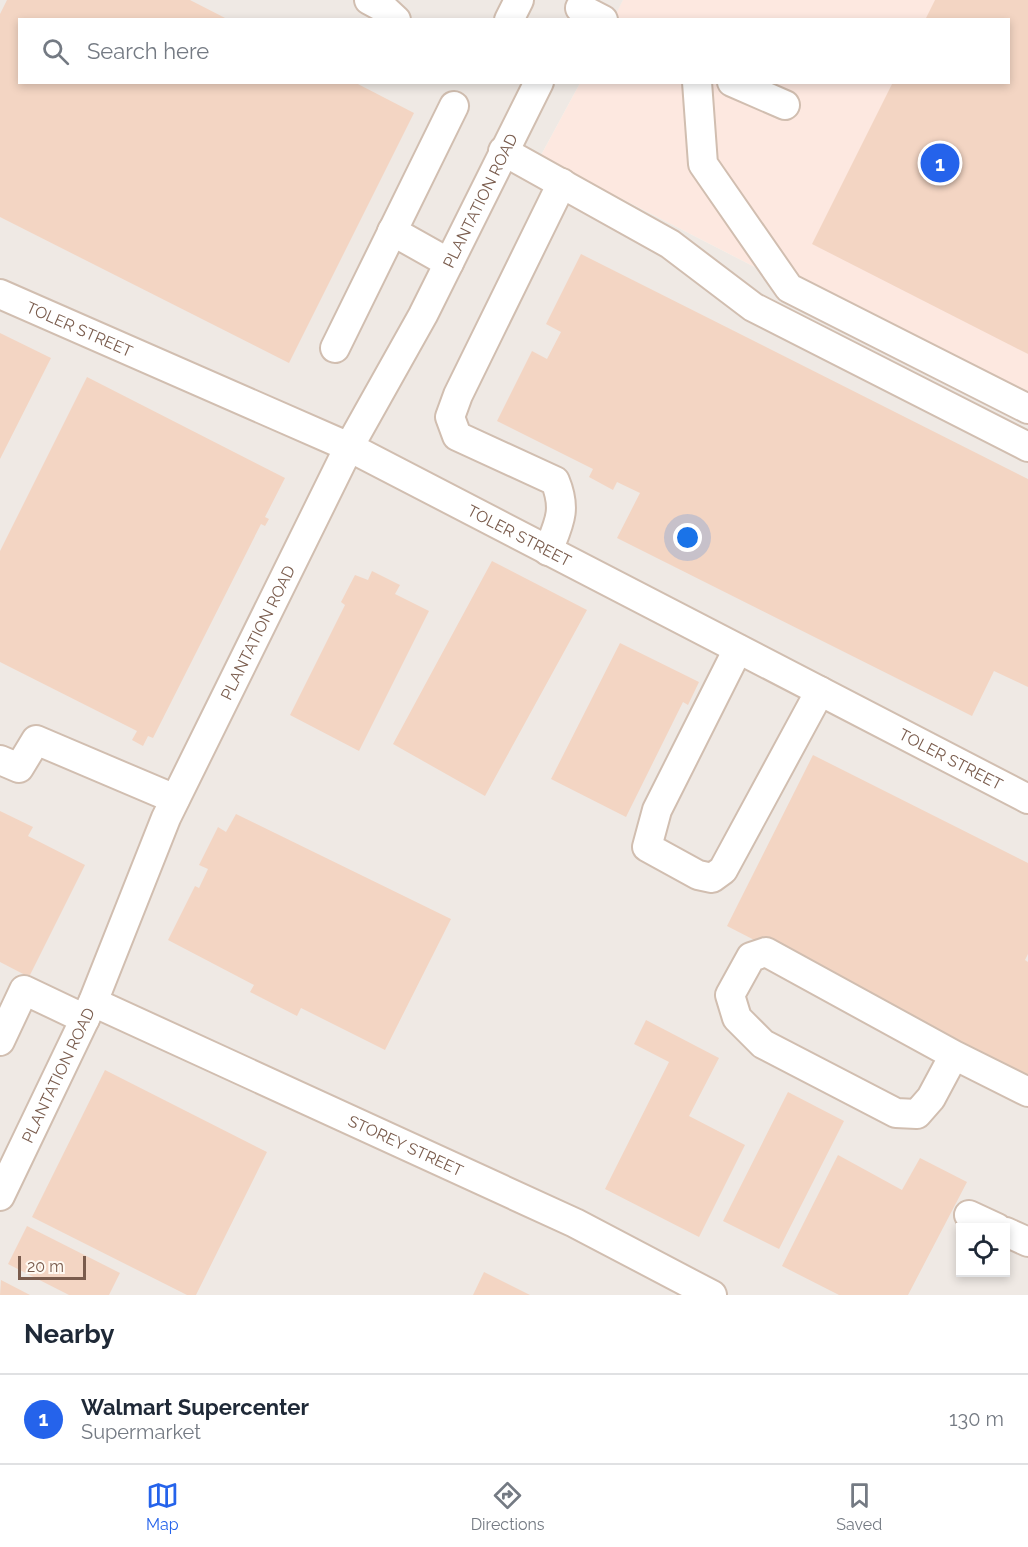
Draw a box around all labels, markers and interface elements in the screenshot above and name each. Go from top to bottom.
search box [18,18,1010,84]
icon: search [39,35,72,68]
text: Search here [87,38,209,64]
street label: PLANTATION ROAD [439,130,521,271]
pin: 1 [920,140,960,186]
street label: TOLER STREET [24,297,136,361]
street label: TOLER STREET [464,501,575,570]
your location [673,523,702,552]
street label: PLANTATION ROAD [216,562,299,703]
street label: TOLER STREET [896,724,1006,794]
street label: PLANTATION ROAD [17,1005,98,1146]
street label: STOREY STREET [345,1111,466,1180]
map controls [956,1223,1010,1277]
button: locate [956,1223,1010,1277]
scale bar [18,1253,86,1280]
text: 20 m [27,1257,64,1276]
text: Nearby [24,1319,114,1349]
text: Walmart Supercenter [81,1394,309,1420]
text: 1 [39,1407,48,1431]
text: 130 m [949,1407,1004,1431]
text: Supermarket [81,1420,201,1444]
tab: Map [146,1479,179,1534]
tab: Directions [471,1479,545,1534]
tab: Saved [836,1479,882,1534]

